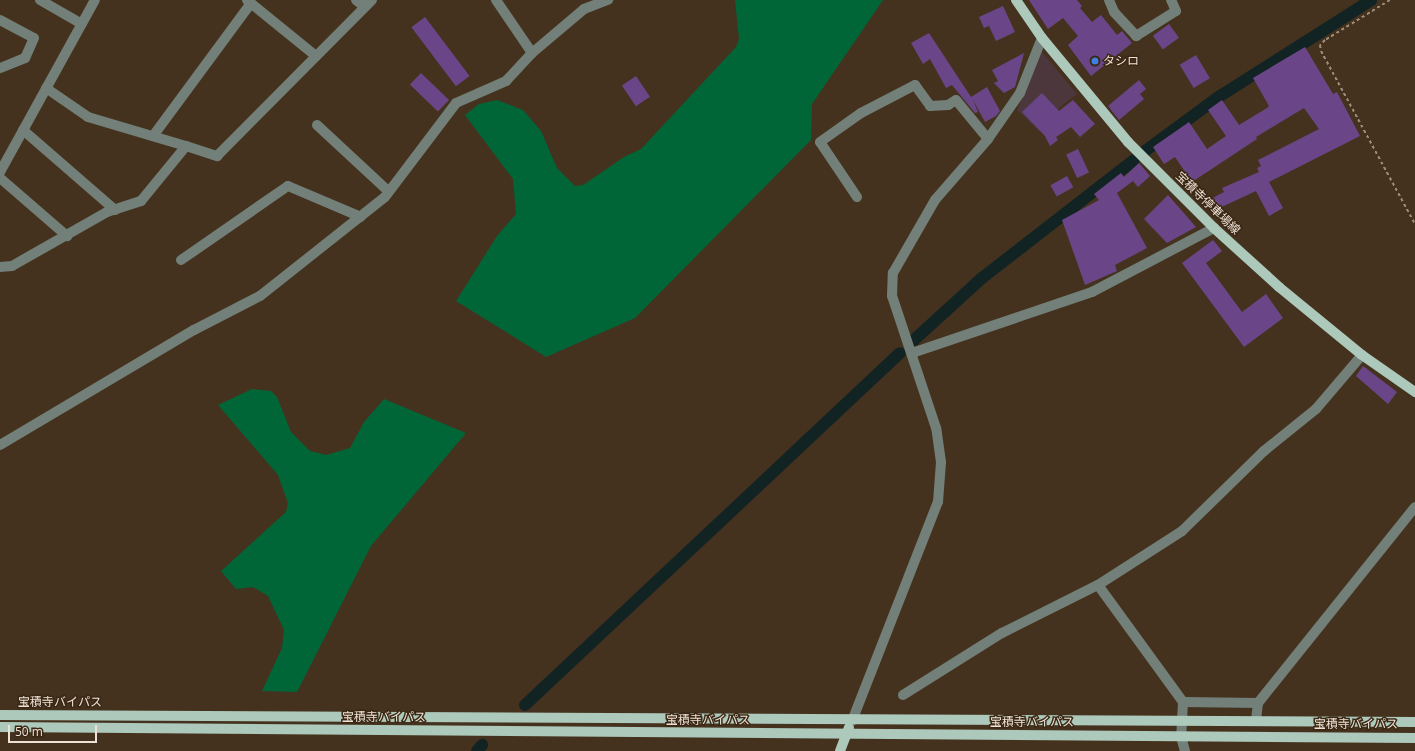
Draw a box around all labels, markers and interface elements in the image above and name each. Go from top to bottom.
place label: タシロ [1103,54,1139,68]
marker: タシロ [1090,56,1100,66]
street label: 宝積寺停車場線 [1173,169,1243,237]
street label: 宝積寺バイパス [18,695,102,709]
street label: 宝積寺バイパス [342,710,426,724]
street label: 宝積寺バイパス [666,713,750,727]
street label: 宝積寺バイパス [990,715,1074,729]
scale bar [10,717,99,743]
street label: 宝積寺バイパス [1314,717,1398,731]
text: 50 m [15,723,43,740]

